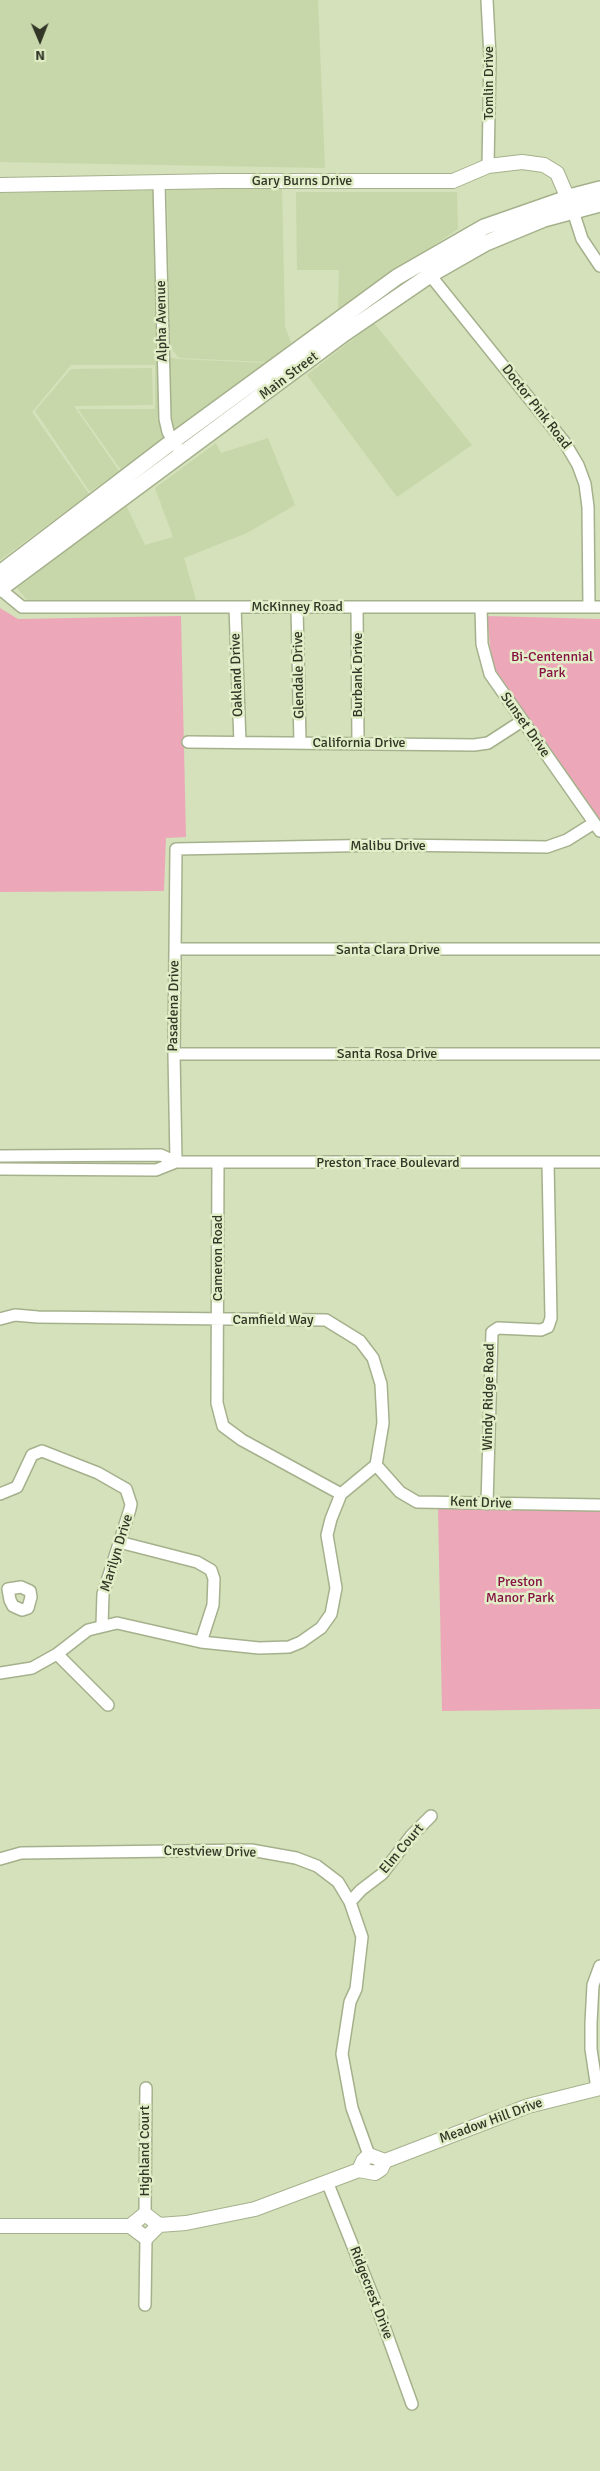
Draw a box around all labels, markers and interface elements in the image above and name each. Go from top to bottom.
north arrow [15,15,65,65]
street label: Tomlin Drive [481,46,497,120]
text: N [35,47,45,64]
street label: Gary Burns Drive [252,173,352,189]
street label: Alpha Avenue [153,280,171,362]
street label: Main Street [256,348,322,404]
street label: Doctor Pink Road [498,361,574,453]
street label: McKinney Road [251,599,343,615]
street label: Glendale Drive [290,631,308,719]
street label: Oakland Drive [227,633,247,717]
street label: Burbank Drive [350,633,366,717]
park label: Bi-Centennial Park [511,649,593,682]
street label: Sunset Drive [496,689,554,761]
street label: California Drive [312,735,406,751]
street label: Malibu Drive [350,838,426,854]
street label: Santa Clara Drive [336,942,440,958]
street label: Pasadena Drive [165,960,183,1052]
street label: Santa Rosa Drive [337,1046,437,1062]
street label: Preston Trace Boulevard [316,1155,460,1171]
street label: Cameron Road [210,1215,226,1301]
street label: Camfield Way [232,1312,314,1328]
street label: Windy Ridge Road [480,1343,498,1451]
street label: Kent Drive [450,1494,512,1512]
street label: Marilyn Drive [97,1512,137,1594]
park label: Preston Manor Park [486,1574,554,1606]
street label: Elm Court [376,1821,428,1877]
street label: Crestview Drive [163,1843,257,1861]
street label: Meadow Hill Drive [437,2094,545,2148]
street label: Highland Court [137,2105,153,2197]
street label: Ridgecrest Drive [346,2244,396,2342]

